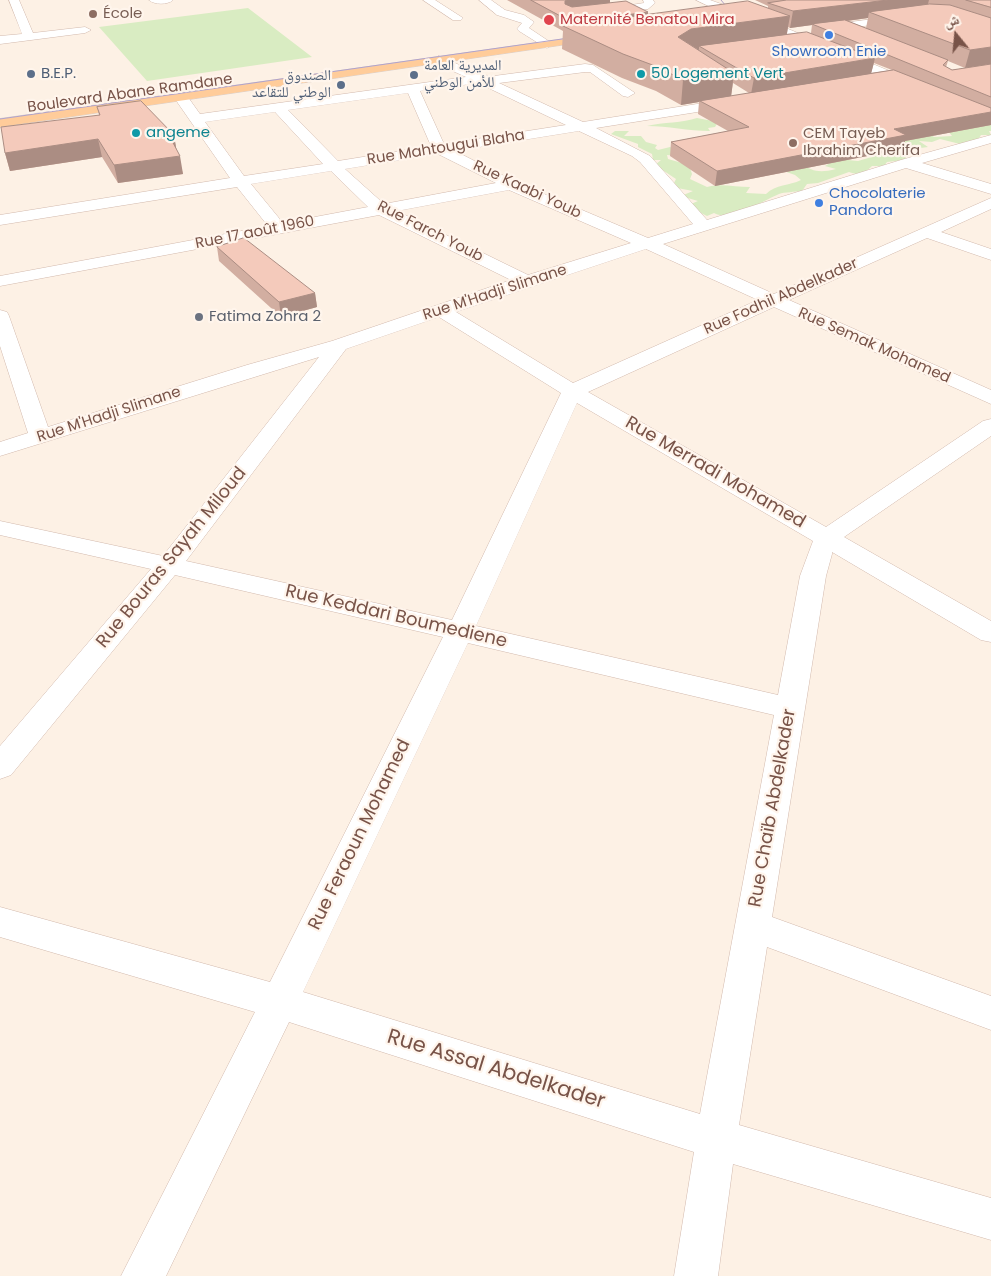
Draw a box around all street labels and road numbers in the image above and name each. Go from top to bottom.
street label: Boulevard Abane Ramdane [26,71,234,117]
street label: Rue Mahtougui Blaha [366,127,526,169]
street label: Rue Kaabi Youb [470,157,584,223]
street label: Rue Farch Youb [374,198,486,266]
street label: Rue 17 août 1960 [194,213,316,253]
street label: Rue Fodhil Abdelkader [701,255,861,339]
street label: Rue M'Hadji Slimane [421,261,569,325]
street label: Rue Semak Mohamed [795,304,953,388]
street label: Rue M'Hadji Slimane [35,383,183,447]
street label: Rue Merradi Mohamed [621,412,809,534]
street label: Rue Bouras Sayah Miloud [92,463,252,653]
street label: Rue Keddari Boumediene [283,581,509,653]
street label: Rue Chaïb Abdelkader [745,707,801,909]
street label: Rue Feraoun Mohamed [304,736,416,934]
street label: Rue Assal Abdelkader [384,1025,608,1115]

